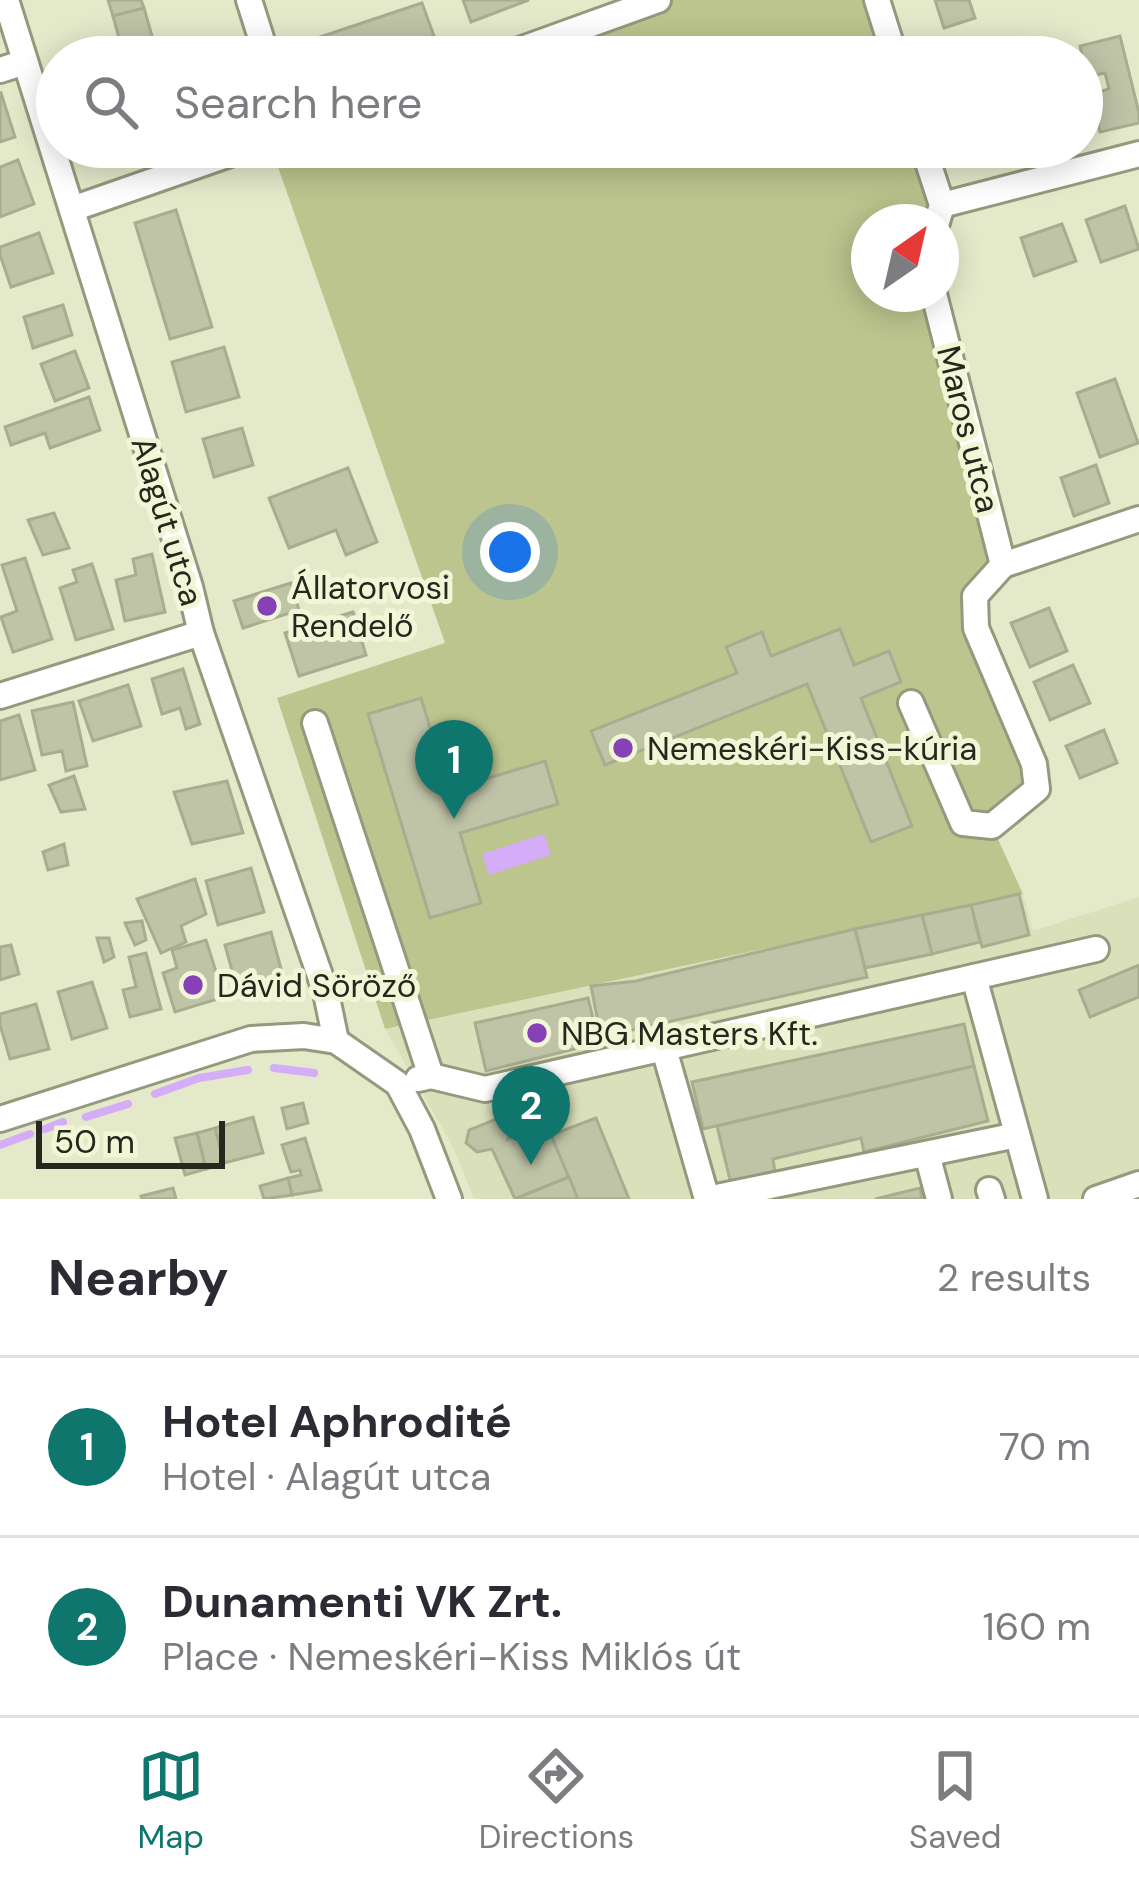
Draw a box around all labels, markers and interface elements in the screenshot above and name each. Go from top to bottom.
search box [36,36,1103,168]
icon: search [78,69,144,135]
text: Search here [174,73,422,132]
north arrow [851,204,959,312]
street label: Maros utca [927,341,1010,517]
street label: Alagút utca [121,431,214,611]
your location [480,522,540,582]
place label: Állatorvosi Rendelő [291,566,450,647]
marker: Állatorvosi Rendelő [254,593,280,619]
pin: 1 [415,720,493,819]
place label: Nemeskéri-Kiss-kúria [647,727,977,770]
marker: Nemeskéri-Kiss-kúria [610,735,636,761]
place label: Dávid Söröző [217,964,416,1007]
marker: Dávid Söröző [180,972,206,998]
place label: NBG Masters Kft. [561,1012,818,1055]
marker: NBG Masters Kft. [524,1020,550,1046]
pin: 2 [492,1066,570,1165]
scale bar [36,1115,225,1168]
text: 50 m [54,1120,135,1163]
text: Nearby [48,1244,229,1311]
text: 2 results [937,1252,1091,1303]
text: Hotel Aphrodité [162,1392,512,1451]
text: 1 [80,1421,94,1472]
text: 70 m [999,1421,1091,1472]
text: Hotel · Alagút utca [162,1451,491,1502]
text: Dunamenti VK Zrt. [162,1572,562,1631]
text: 2 [76,1601,98,1652]
text: 160 m [983,1601,1091,1652]
text: Place · Nemeskéri-Kiss Miklós út [162,1631,741,1682]
tab: Map [137,1743,204,1858]
tab: Directions [479,1743,634,1858]
tab: Saved [909,1743,1002,1858]

